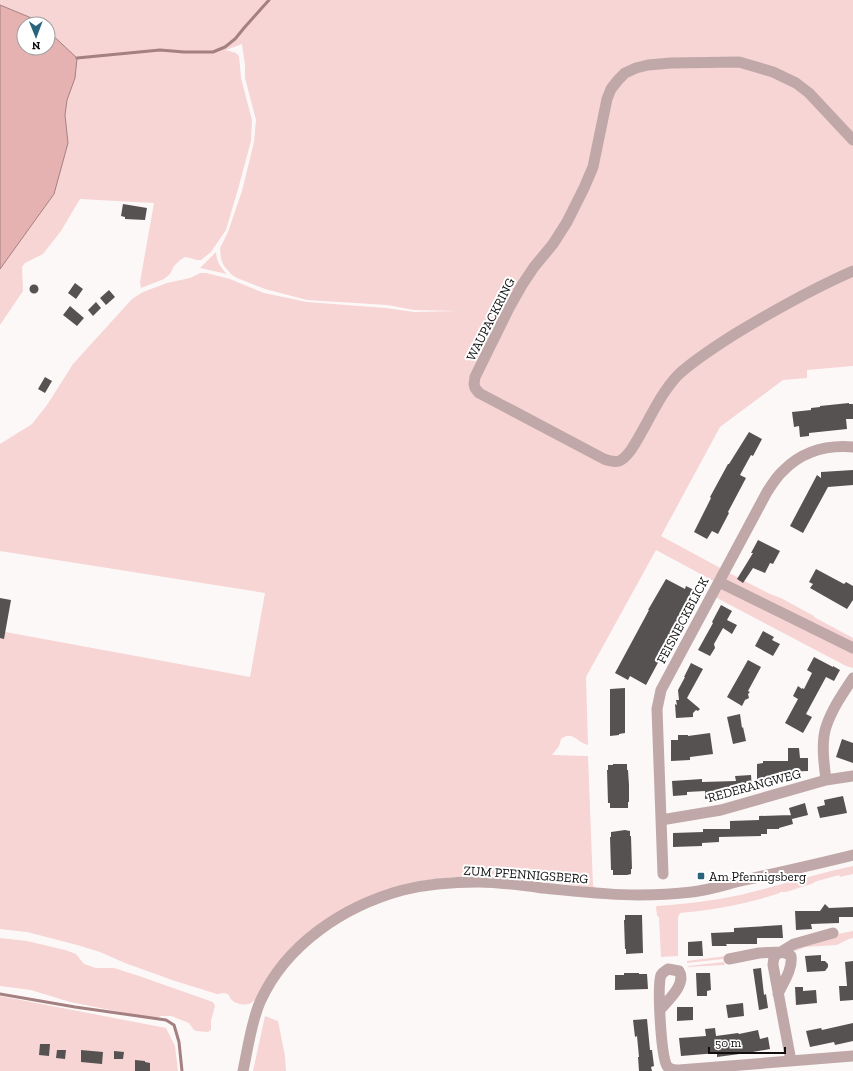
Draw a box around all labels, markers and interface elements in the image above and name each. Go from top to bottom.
north arrow [16,16,56,56]
text: N [31,39,40,52]
street label: WAUPACKRING [463,275,518,363]
street label: FEISNECKBLICK [653,574,712,666]
street label: REDERANGWEG [706,766,802,805]
street label: ZUM PFENNIGSBERG [463,863,589,886]
place label: Am Pfennigsberg [709,869,806,884]
marker: Am Pfennigsberg [696,871,706,881]
scale bar [709,1029,785,1055]
text: 50 m [715,1036,742,1050]

